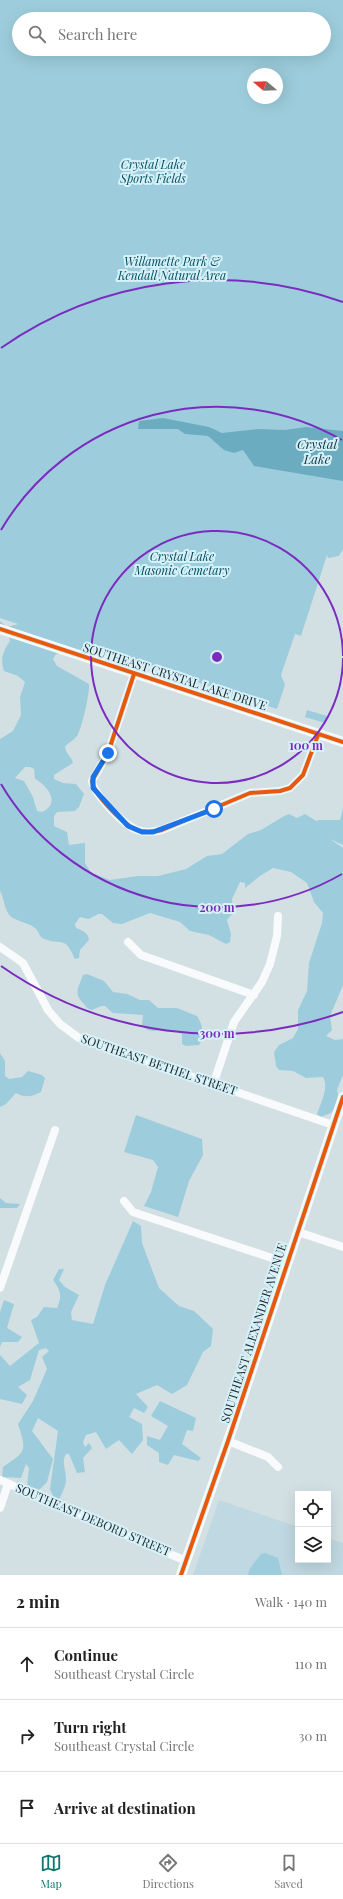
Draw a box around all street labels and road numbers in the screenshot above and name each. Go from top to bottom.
street label: SOUTHEAST CRYSTAL LAKE DRIVE [81,639,269,713]
street label: SOUTHEAST BETHEL STREET [79,1030,240,1098]
street label: SOUTHEAST ALEXANDER AVENUE [216,1241,290,1425]
street label: SOUTHEAST DEBORD STREET [13,1479,174,1559]

